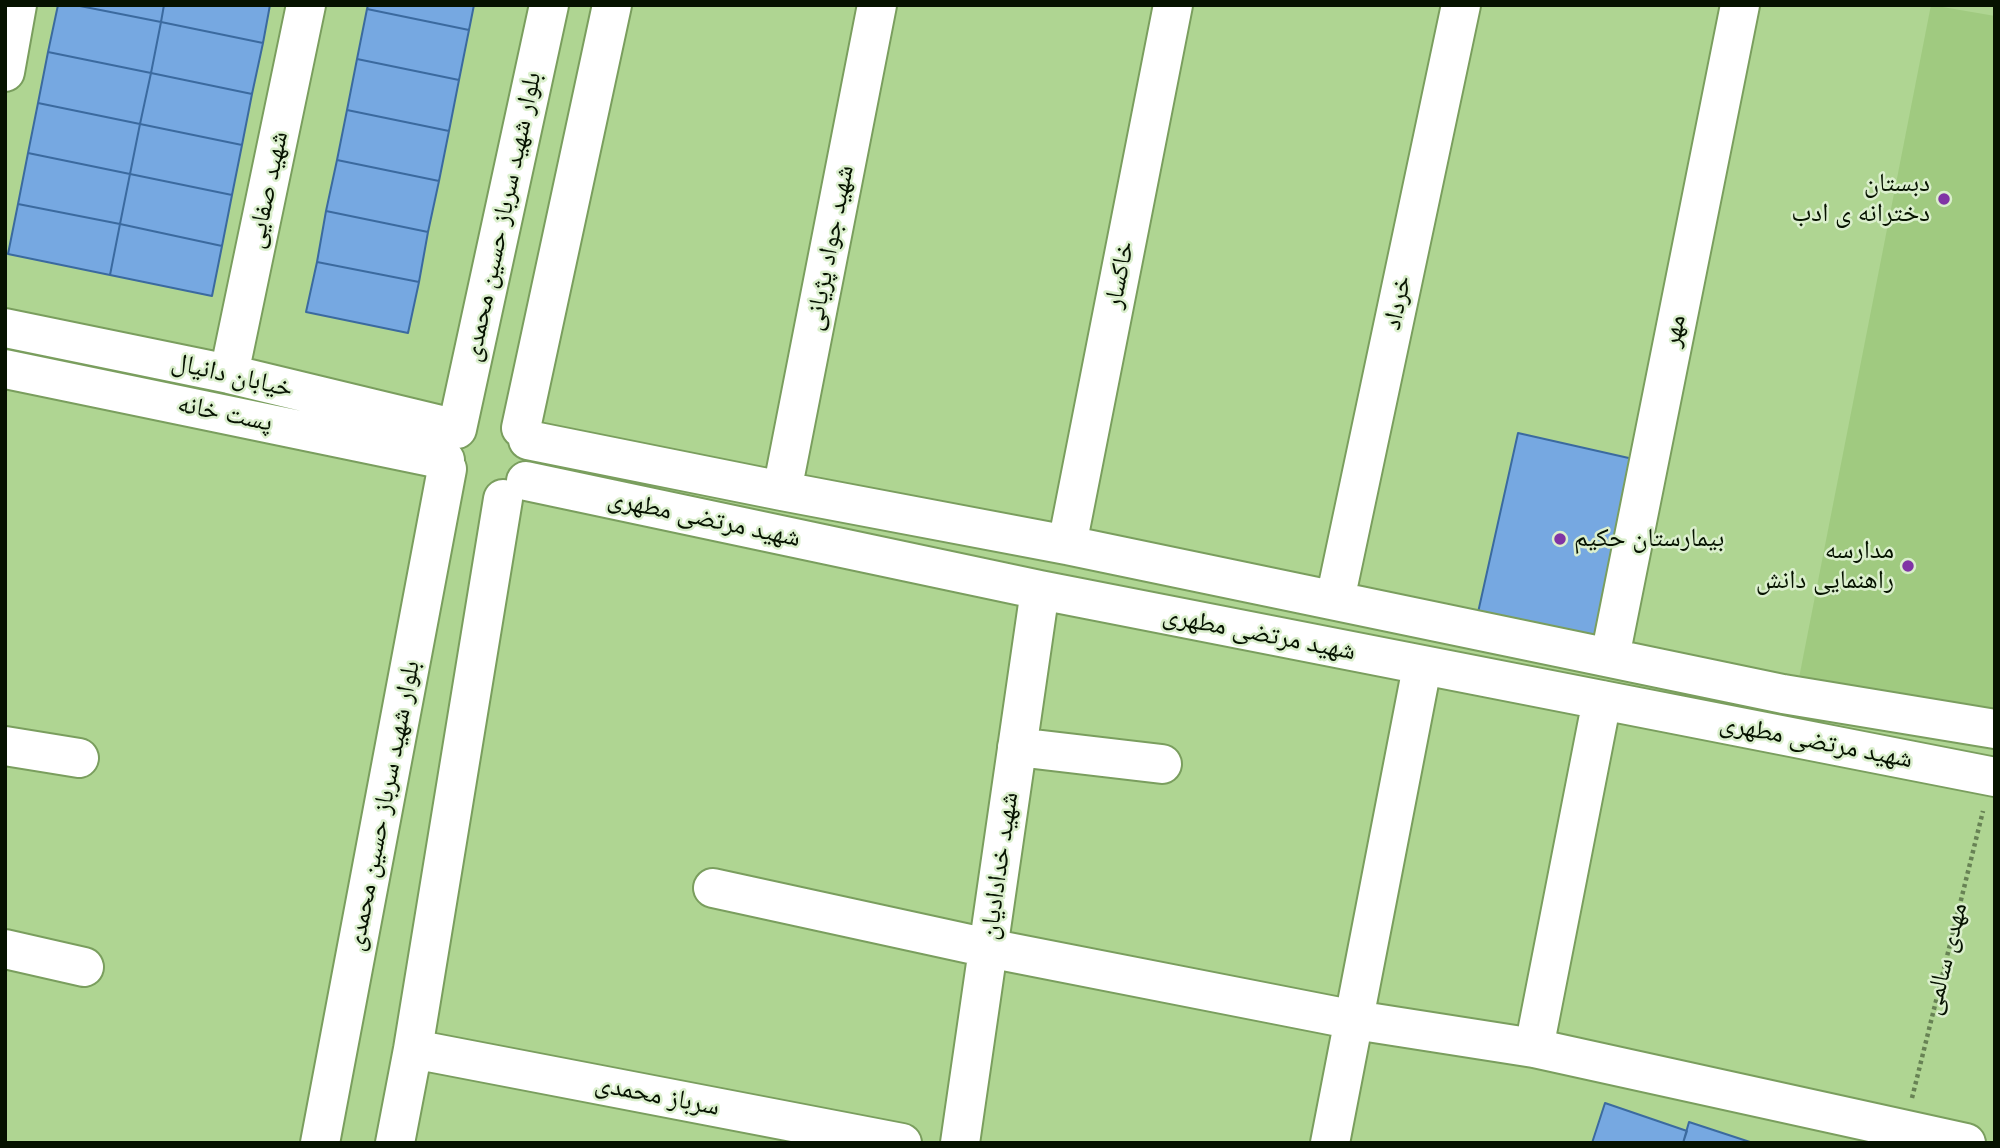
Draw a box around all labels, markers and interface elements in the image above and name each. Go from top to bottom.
street label: بلوار شهید سرباز حسین محمدی [457,69,549,365]
street label: شهید صفایی [240,128,296,252]
street label: شهید جواد پژیانی [799,163,861,333]
place label: دبستان دخترانه ی ادب [1791,168,1930,230]
marker: دبستان دخترانه ی ادب [1936,191,1952,207]
street label: خاکسار [1098,239,1142,311]
street label: خرداد [1377,273,1419,333]
street label: مهر [1657,312,1693,350]
street label: خیابان دانیال [168,347,296,405]
street label: پست خانه [175,389,275,439]
street label: شهید مرتضی مطهری [605,483,803,555]
place label: بیمارستان حکیم [1574,523,1724,555]
marker: بیمارستان حکیم [1552,531,1568,547]
place label: مدارسه راهنمایی دانش [1756,535,1894,596]
marker: مدارسه راهنمایی دانش [1900,558,1916,574]
street label: شهید مرتضی مطهری [1160,600,1358,668]
street label: بلوار شهید سرباز حسین محمدی [341,658,427,954]
street label: شهید مرتضی مطهری [1717,708,1915,776]
street label: شهید خدادادیان [974,790,1026,942]
street label: مهدی سالمی [1917,900,1975,1018]
street label: سرباز محمدی [592,1069,722,1123]

